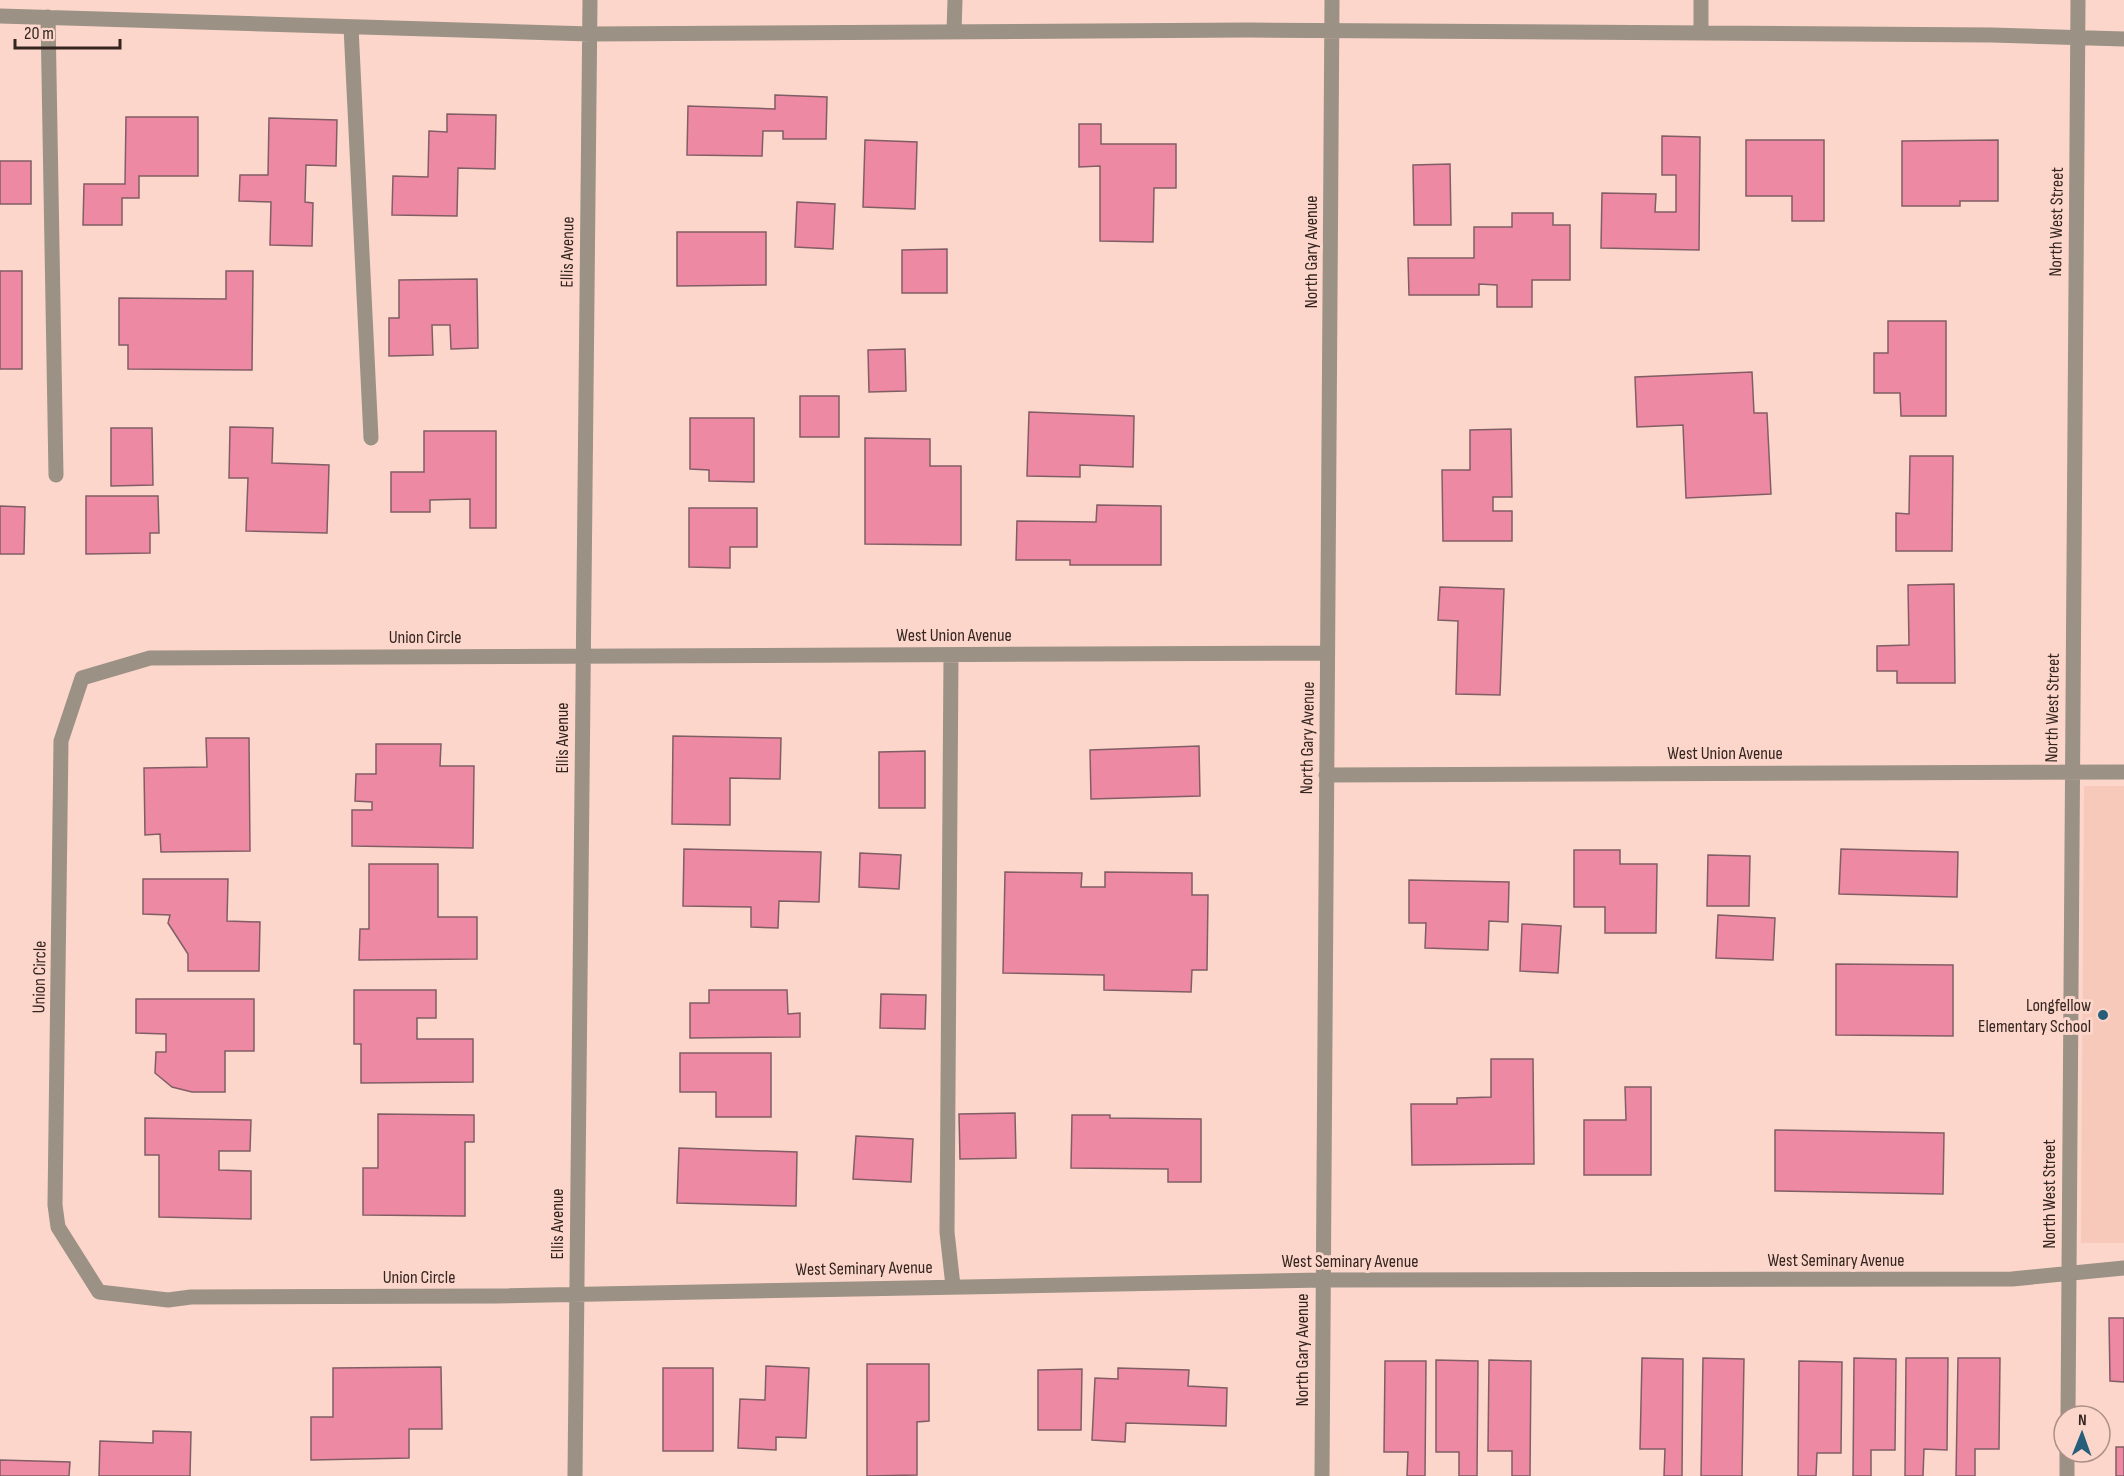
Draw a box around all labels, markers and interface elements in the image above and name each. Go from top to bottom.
scale bar [15,12,120,50]
text: 20 m [24,23,54,44]
street label: North West Street [2045,167,2068,277]
street label: North Gary Avenue [1301,195,1322,309]
street label: Ellis Avenue [556,216,579,288]
street label: West Union Avenue [896,625,1012,646]
street label: Union Circle [389,627,461,648]
street label: North West Street [2041,653,2064,763]
street label: North Gary Avenue [1296,681,1319,795]
street label: Ellis Avenue [552,702,573,774]
street label: West Union Avenue [1667,743,1783,764]
street label: Union Circle [28,940,51,1014]
place label: Longfellow Elementary School [1978,995,2091,1037]
marker: Longfellow Elementary School [2096,1008,2110,1022]
street label: North West Street [2039,1139,2060,1249]
street label: Ellis Avenue [547,1188,568,1260]
street label: West Seminary Avenue [1767,1250,1905,1271]
street label: West Seminary Avenue [1281,1251,1419,1272]
street label: West Seminary Avenue [795,1257,933,1280]
street label: Union Circle [383,1267,455,1288]
street label: North Gary Avenue [1292,1293,1313,1407]
north arrow [2052,1404,2112,1464]
text: N [2078,1411,2087,1430]

